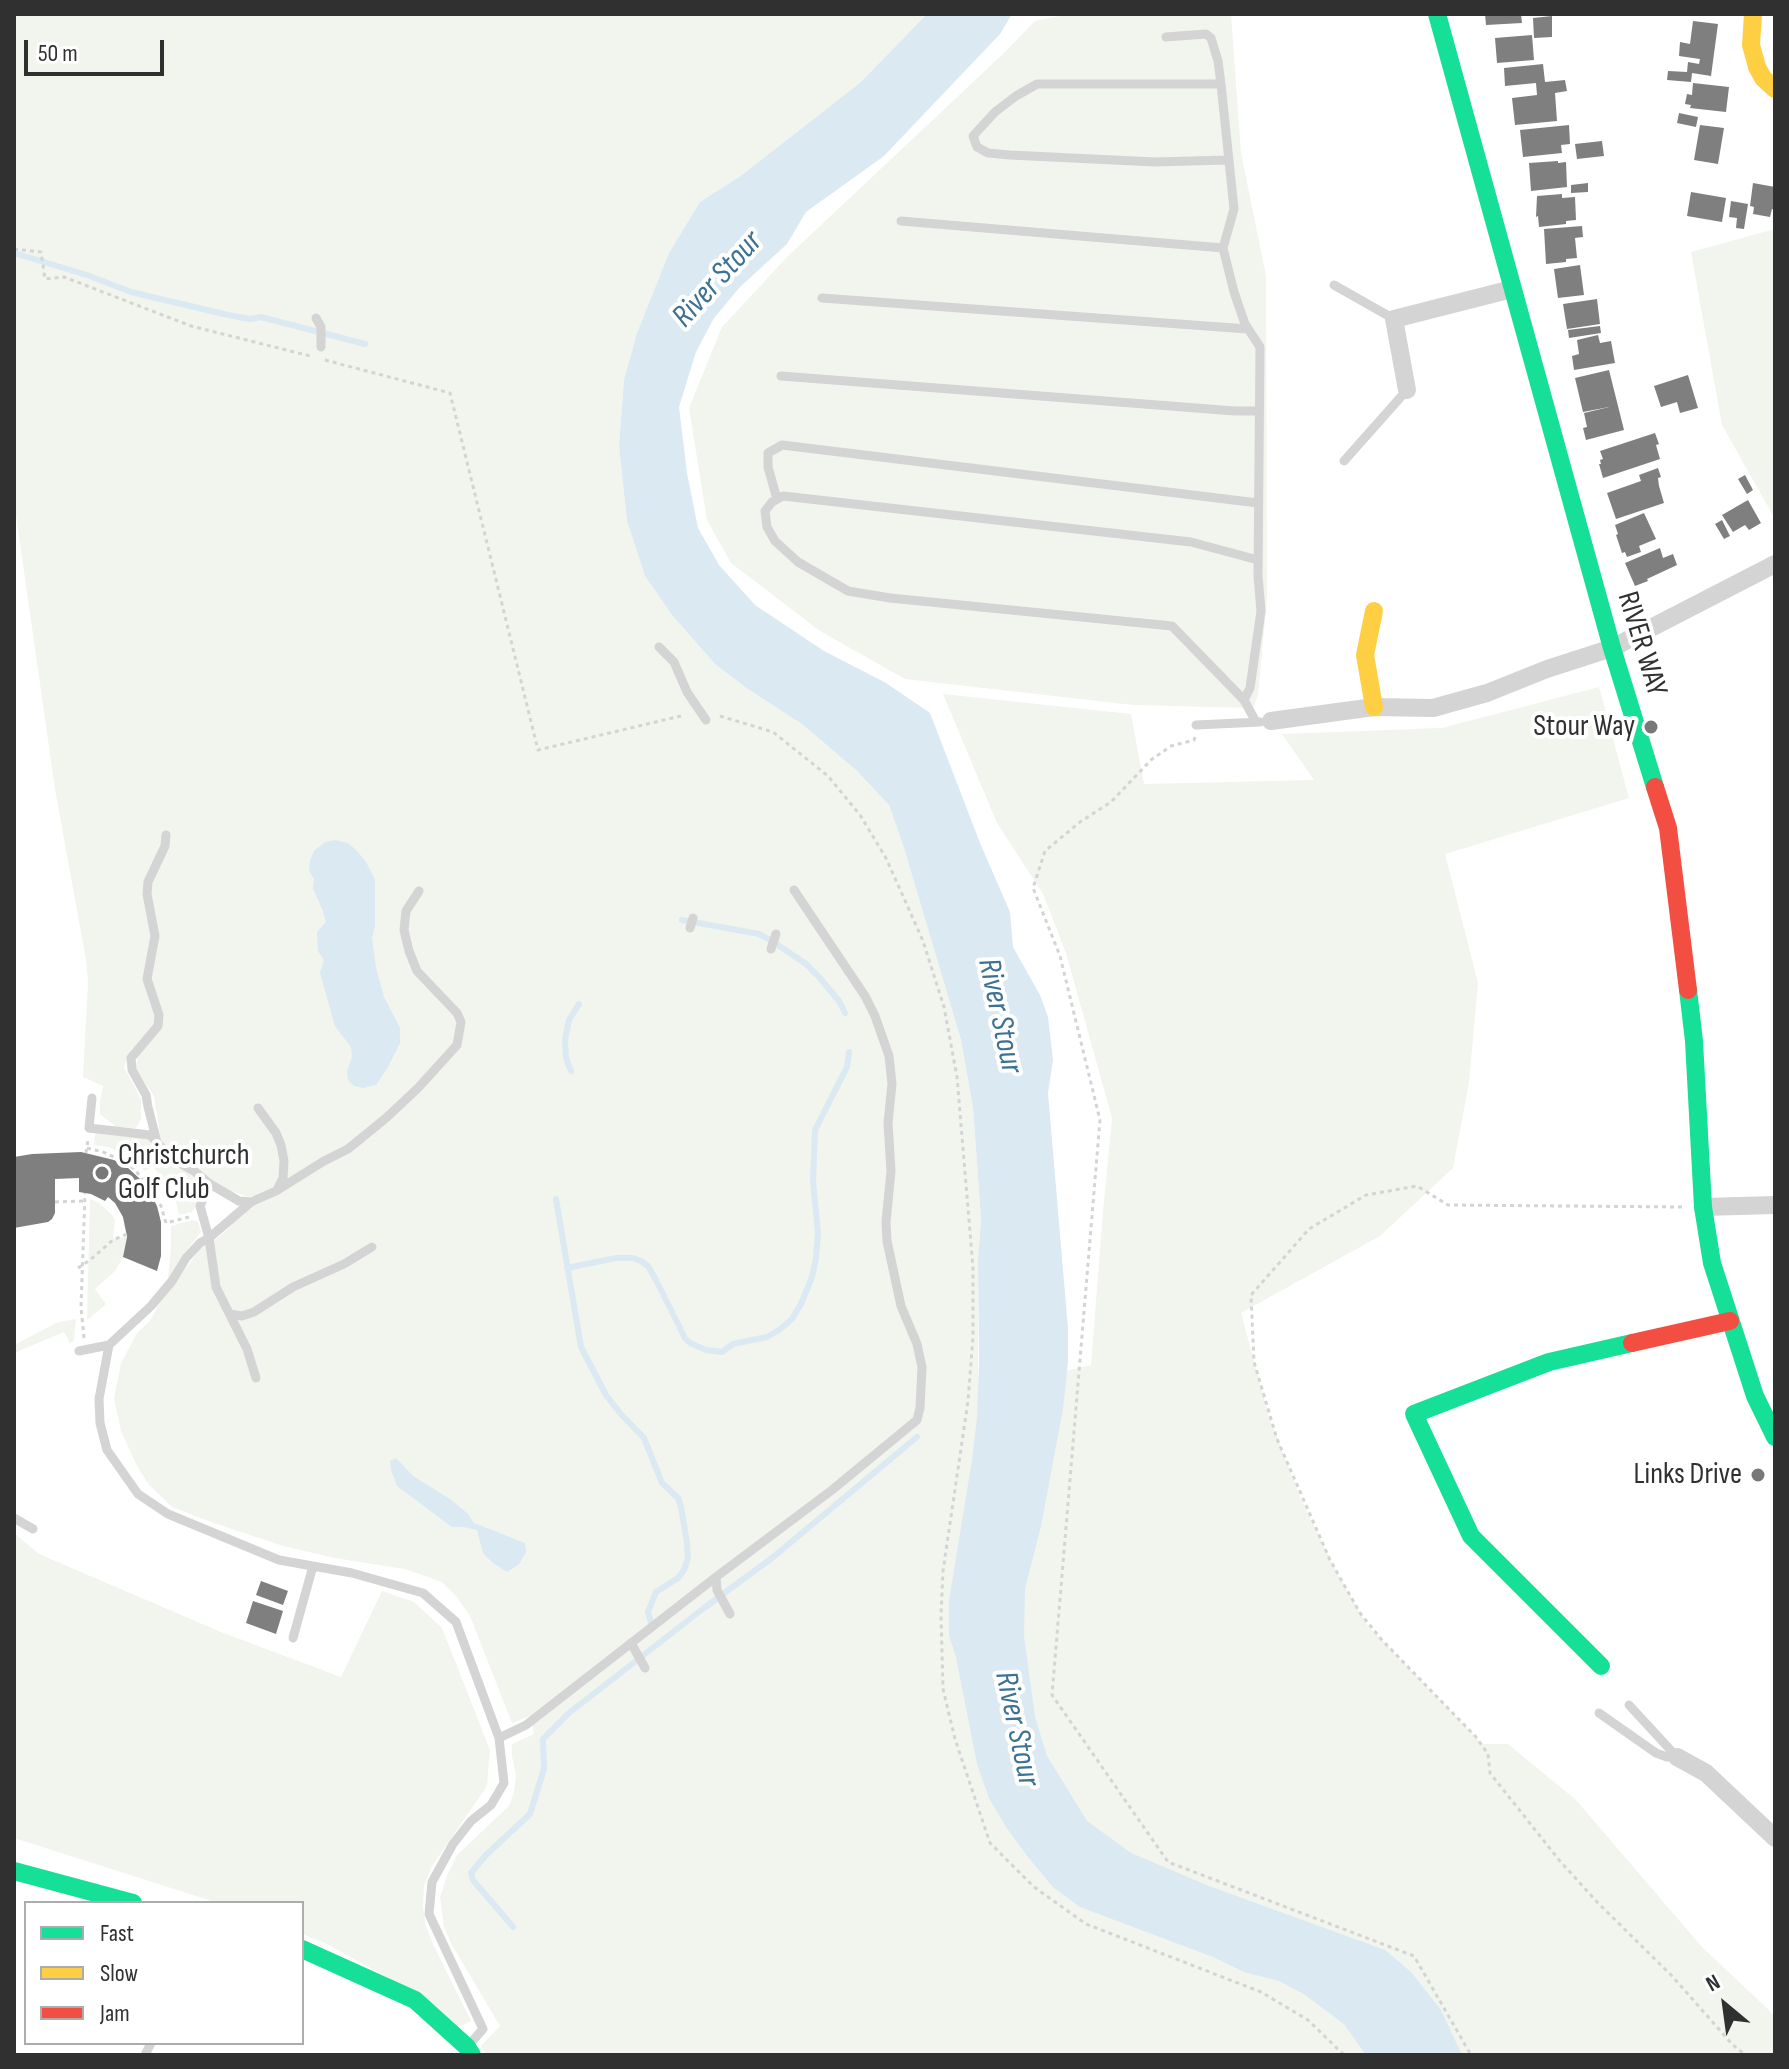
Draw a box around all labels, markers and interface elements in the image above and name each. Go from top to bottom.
scale bar [28,24,168,74]
text: 50 m [38,39,78,68]
water label: River Stour [665,224,771,336]
street label: RIVER WAY [1608,587,1674,701]
place label: Stour Way [1533,709,1635,745]
marker: Stour Way [1642,718,1660,736]
water label: River Stour [968,955,1030,1077]
place label: Christchurch Golf Club [118,1138,250,1208]
marker: Christchurch Golf Club [93,1164,111,1182]
place label: Links Drive [1634,1457,1742,1493]
marker: Links Drive [1749,1466,1767,1484]
water label: River Stour [985,1668,1047,1790]
legend [24,1901,304,2045]
text: Fast [100,1919,134,1948]
text: Slow [100,1959,138,1988]
north arrow [1685,1965,1765,2045]
text: N [1701,1969,1725,1998]
text: Jam [100,1999,130,2028]

